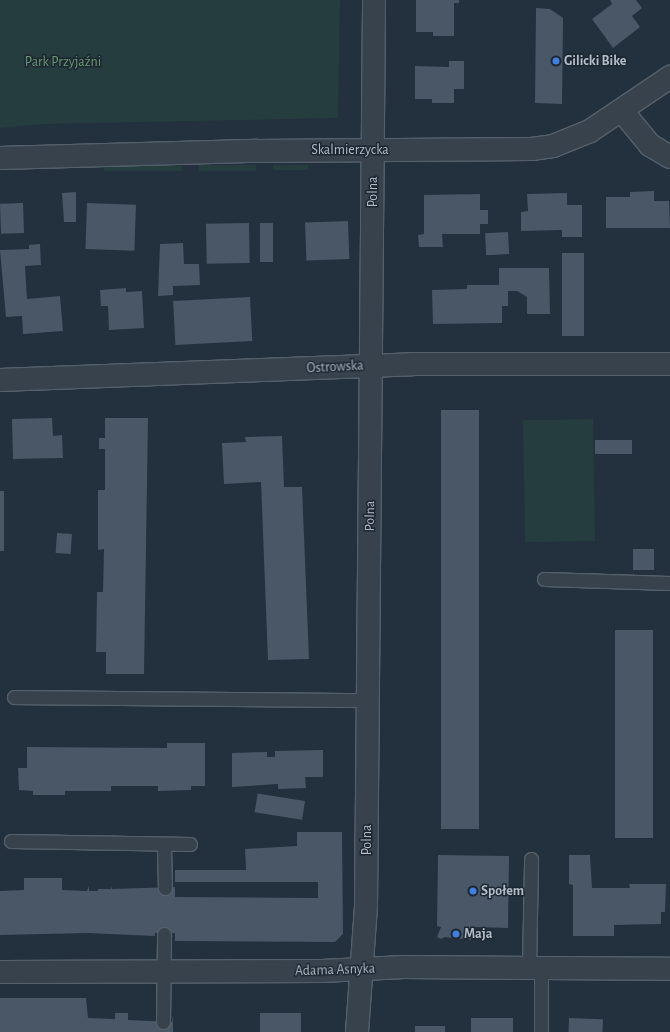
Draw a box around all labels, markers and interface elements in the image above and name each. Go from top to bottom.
place label: Gilicki Bike [564,53,626,69]
park label: Park Przyjaźni [25,54,101,70]
marker: Gilicki Bike [551,56,561,66]
street label: Skalmierzycka [311,142,389,158]
street label: Polna [365,177,381,207]
street label: Ostrowska [306,357,364,377]
street label: Polna [361,500,379,532]
street label: Polna [359,825,375,855]
place label: Społem [481,883,524,899]
marker: Społem [468,886,478,896]
place label: Maja [464,926,492,942]
marker: Maja [451,929,461,939]
street label: Adama Asnyka [295,960,375,980]

